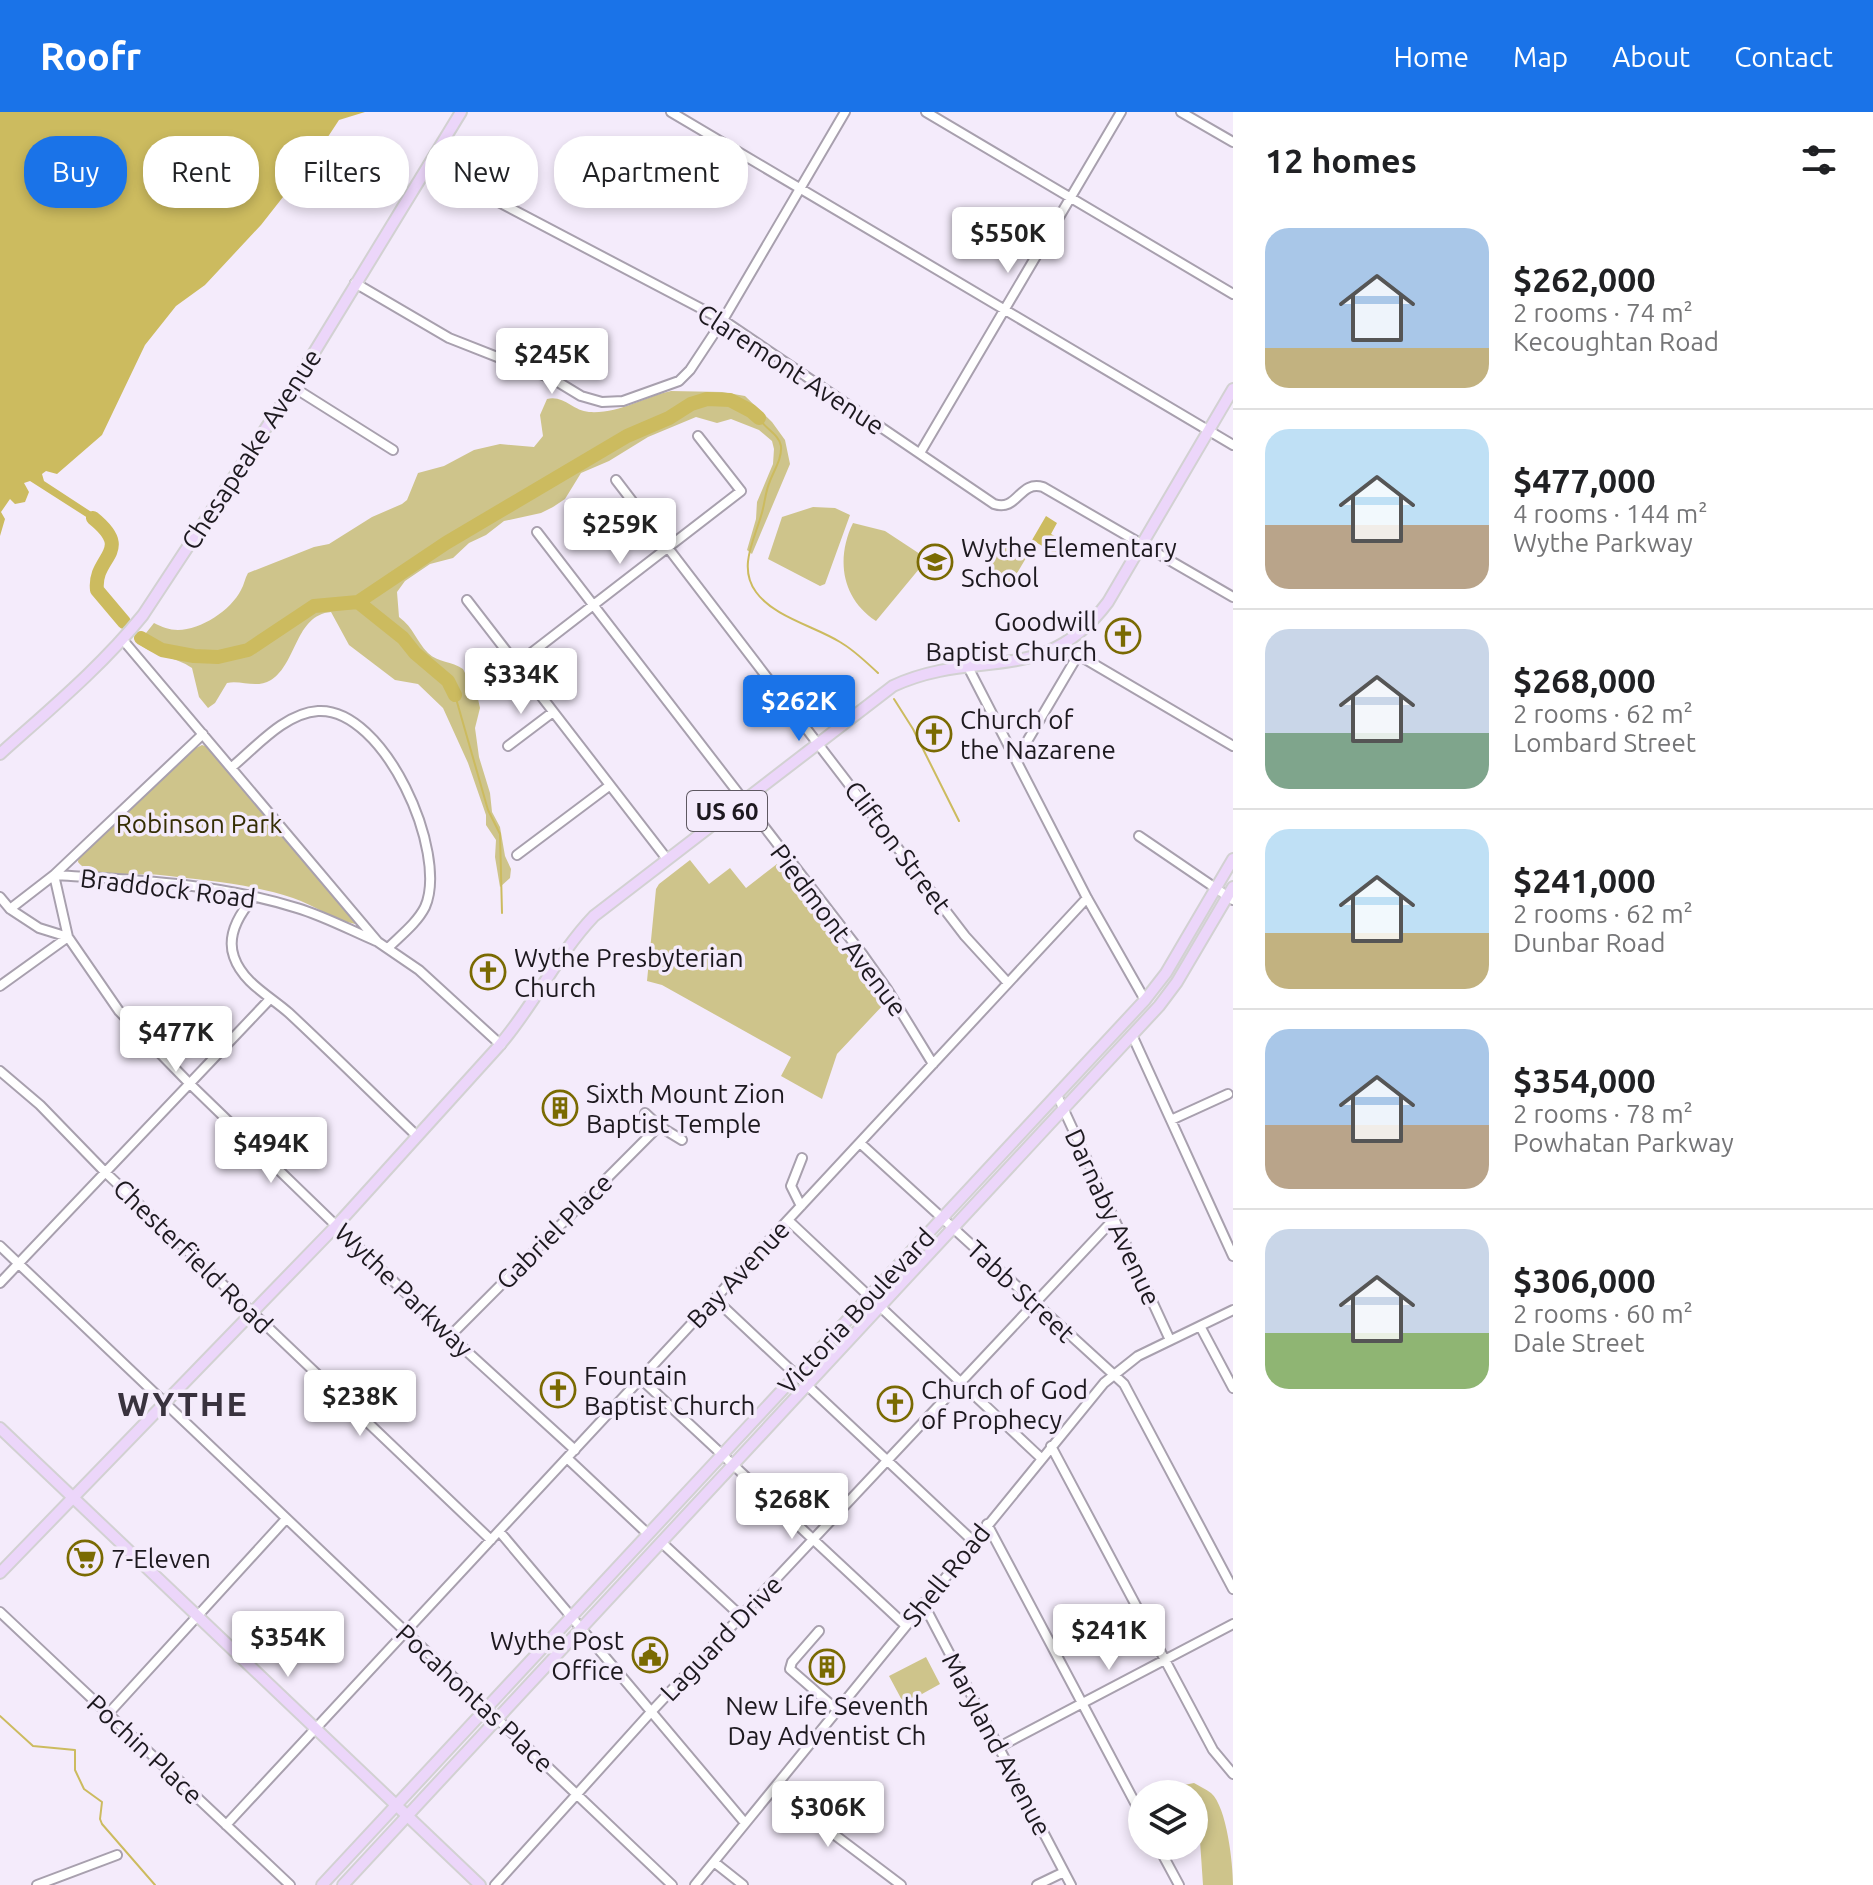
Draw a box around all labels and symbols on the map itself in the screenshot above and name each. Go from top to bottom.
pin: $550K [952,207,1064,275]
street label: Claremont Avenue [692,298,890,440]
pin: $245K [496,328,608,396]
street label: Chesapeake Avenue [175,343,327,555]
pin: $259K [564,498,676,566]
place label: Wythe Elementary School [961,533,1177,592]
school or university icon: Wythe Elementary School [916,543,954,581]
place label: Goodwill Baptist Church [926,607,1097,666]
church icon: Goodwill Baptist Church [1104,617,1142,655]
pin: $334K [465,648,577,716]
pin: $262K [743,675,855,743]
place label: Church of the Nazarene [960,705,1116,764]
church icon: Church of the Nazarene [915,715,953,753]
street label: Clifton Street [839,775,957,919]
road number: US 60 [687,791,767,831]
park label: Robinson Park [116,809,282,838]
street label: Piedmont Avenue [765,838,913,1022]
street label: Braddock Road [79,863,257,913]
place label: Wythe Presbyterian Church [514,943,744,1002]
church icon: Wythe Presbyterian Church [469,953,507,991]
pin: $477K [120,1006,232,1074]
place label: Sixth Mount Zion Baptist Temple [586,1079,785,1138]
building icon: Sixth Mount Zion Baptist Temple [541,1089,579,1127]
pin: $494K [215,1117,327,1185]
street label: Darnaby Avenue [1059,1124,1167,1310]
street label: Gabriel Place [490,1167,618,1295]
street label: Chesterfield Road [108,1173,278,1339]
street label: Bay Avenue [681,1214,795,1334]
street label: Wythe Parkway [329,1217,479,1363]
street label: Victoria Boulevard [772,1222,940,1400]
street label: Tabb Street [961,1234,1081,1348]
place label: Fountain Baptist Church [584,1361,755,1420]
pin: $238K [304,1370,416,1438]
church icon: Fountain Baptist Church [539,1371,577,1409]
place label: Church of God of Prophecy [921,1375,1088,1434]
district label: WYTHE [117,1384,249,1422]
church icon: Church of God of Prophecy [876,1385,914,1423]
pin: $268K [736,1473,848,1541]
street label: Shell Road [896,1518,996,1632]
supermarket icon: 7-Eleven [66,1539,104,1577]
place label: 7-Eleven [111,1544,211,1573]
street label: Laguard Drive [654,1570,788,1706]
pin: $241K [1053,1604,1165,1672]
pin: $354K [232,1611,344,1679]
street label: Pocahontas Place [391,1618,559,1778]
place label: Wythe Post Office [490,1626,624,1685]
public building icon: Wythe Post Office [631,1636,669,1674]
building icon: New Life Seventh Day Adventist Ch [808,1648,846,1686]
street label: Maryland Avenue [937,1648,1057,1840]
street label: Pochin Place [81,1688,209,1810]
place label: New Life Seventh Day Adventist Ch [725,1691,929,1750]
pin: $306K [772,1781,884,1849]

